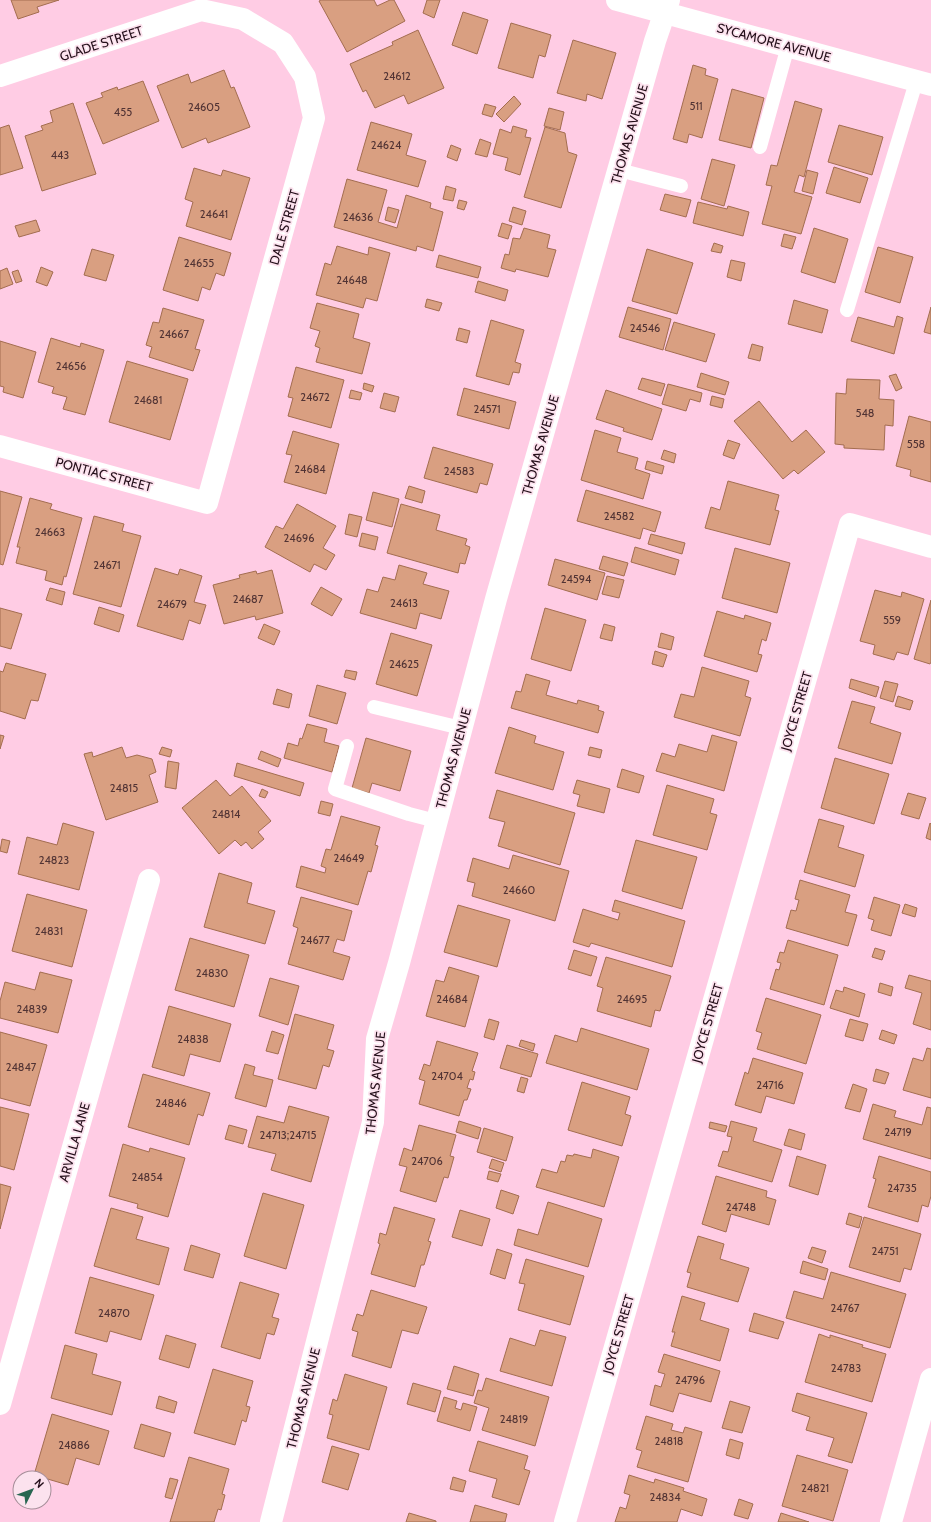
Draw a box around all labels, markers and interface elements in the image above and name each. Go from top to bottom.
street label: SYCAMORE AVENUE [715,19,833,65]
street label: GLADE STREET [57,22,145,64]
house number: 24612 [383,69,411,83]
street label: THOMAS AVENUE [607,82,651,186]
house number: 511 [689,99,703,113]
house number: 24605 [188,100,220,114]
house number: 455 [114,105,132,119]
house number: 24624 [371,138,402,152]
house number: 443 [51,148,69,162]
street label: DALE STREET [266,187,302,267]
house number: 24641 [200,207,228,221]
house number: 24636 [343,210,373,224]
house number: 24655 [184,256,214,270]
house number: 24648 [336,273,368,287]
house number: 24546 [630,321,660,335]
house number: 24667 [159,327,189,341]
house number: 24656 [56,359,86,373]
house number: 24672 [300,390,330,404]
house number: 24681 [134,393,162,407]
street label: THOMAS AVENUE [518,393,562,497]
house number: 24571 [473,402,501,416]
house number: 548 [856,406,874,420]
house number: 558 [907,437,925,451]
street label: PONTIAC STREET [54,453,154,495]
house number: 24684 [294,462,326,476]
house number: 24583 [444,464,474,478]
house number: 24582 [604,509,634,523]
house number: 24663 [35,525,65,539]
house number: 24696 [284,531,314,545]
house number: 24671 [93,558,121,572]
house number: 24594 [561,572,592,586]
house number: 24687 [233,592,264,606]
house number: 24613 [390,596,418,610]
house number: 24679 [157,597,187,611]
house number: 559 [883,613,901,627]
house number: 24625 [389,657,419,671]
street label: JOYCE STREET [777,669,815,754]
street label: THOMAS AVENUE [432,706,474,810]
house number: 24815 [110,781,138,795]
house number: 24814 [212,807,241,821]
house number: 24649 [334,851,364,865]
house number: 24823 [39,853,69,867]
house number: 24660 [503,883,535,897]
house number: 24831 [35,924,63,938]
house number: 24677 [300,933,330,947]
house number: 24830 [196,966,229,980]
street label: JOYCE STREET [688,981,726,1066]
house number: 24684 [436,992,468,1006]
house number: 24695 [617,992,647,1006]
house number: 24839 [17,1002,48,1016]
street label: THOMAS AVENUE [362,1031,388,1135]
house number: 24838 [177,1032,209,1046]
house number: 24847 [6,1060,37,1074]
house number: 24704 [431,1069,463,1083]
house number: 24716 [756,1078,784,1092]
house number: 24846 [155,1096,187,1110]
street label: ARVILLA LANE [55,1100,93,1184]
house number: 24719 [884,1125,912,1139]
house number: 24713;24715 [260,1128,316,1142]
house number: 24706 [411,1154,443,1168]
house number: 24854 [131,1170,163,1184]
house number: 24735 [887,1181,917,1195]
house number: 24748 [726,1200,756,1214]
house number: 24751 [871,1244,899,1258]
street label: JOYCE STREET [599,1292,637,1377]
house number: 24767 [830,1301,860,1315]
house number: 24870 [98,1306,130,1320]
street label: THOMAS AVENUE [283,1346,323,1450]
house number: 24783 [831,1361,861,1375]
house number: 24796 [675,1373,705,1387]
house number: 24819 [500,1412,528,1426]
house number: 24818 [654,1434,684,1448]
house number: 24886 [58,1438,90,1452]
north arrow [12,1470,52,1510]
text: N [32,1476,47,1491]
house number: 24821 [801,1481,829,1495]
house number: 24834 [649,1490,681,1504]

